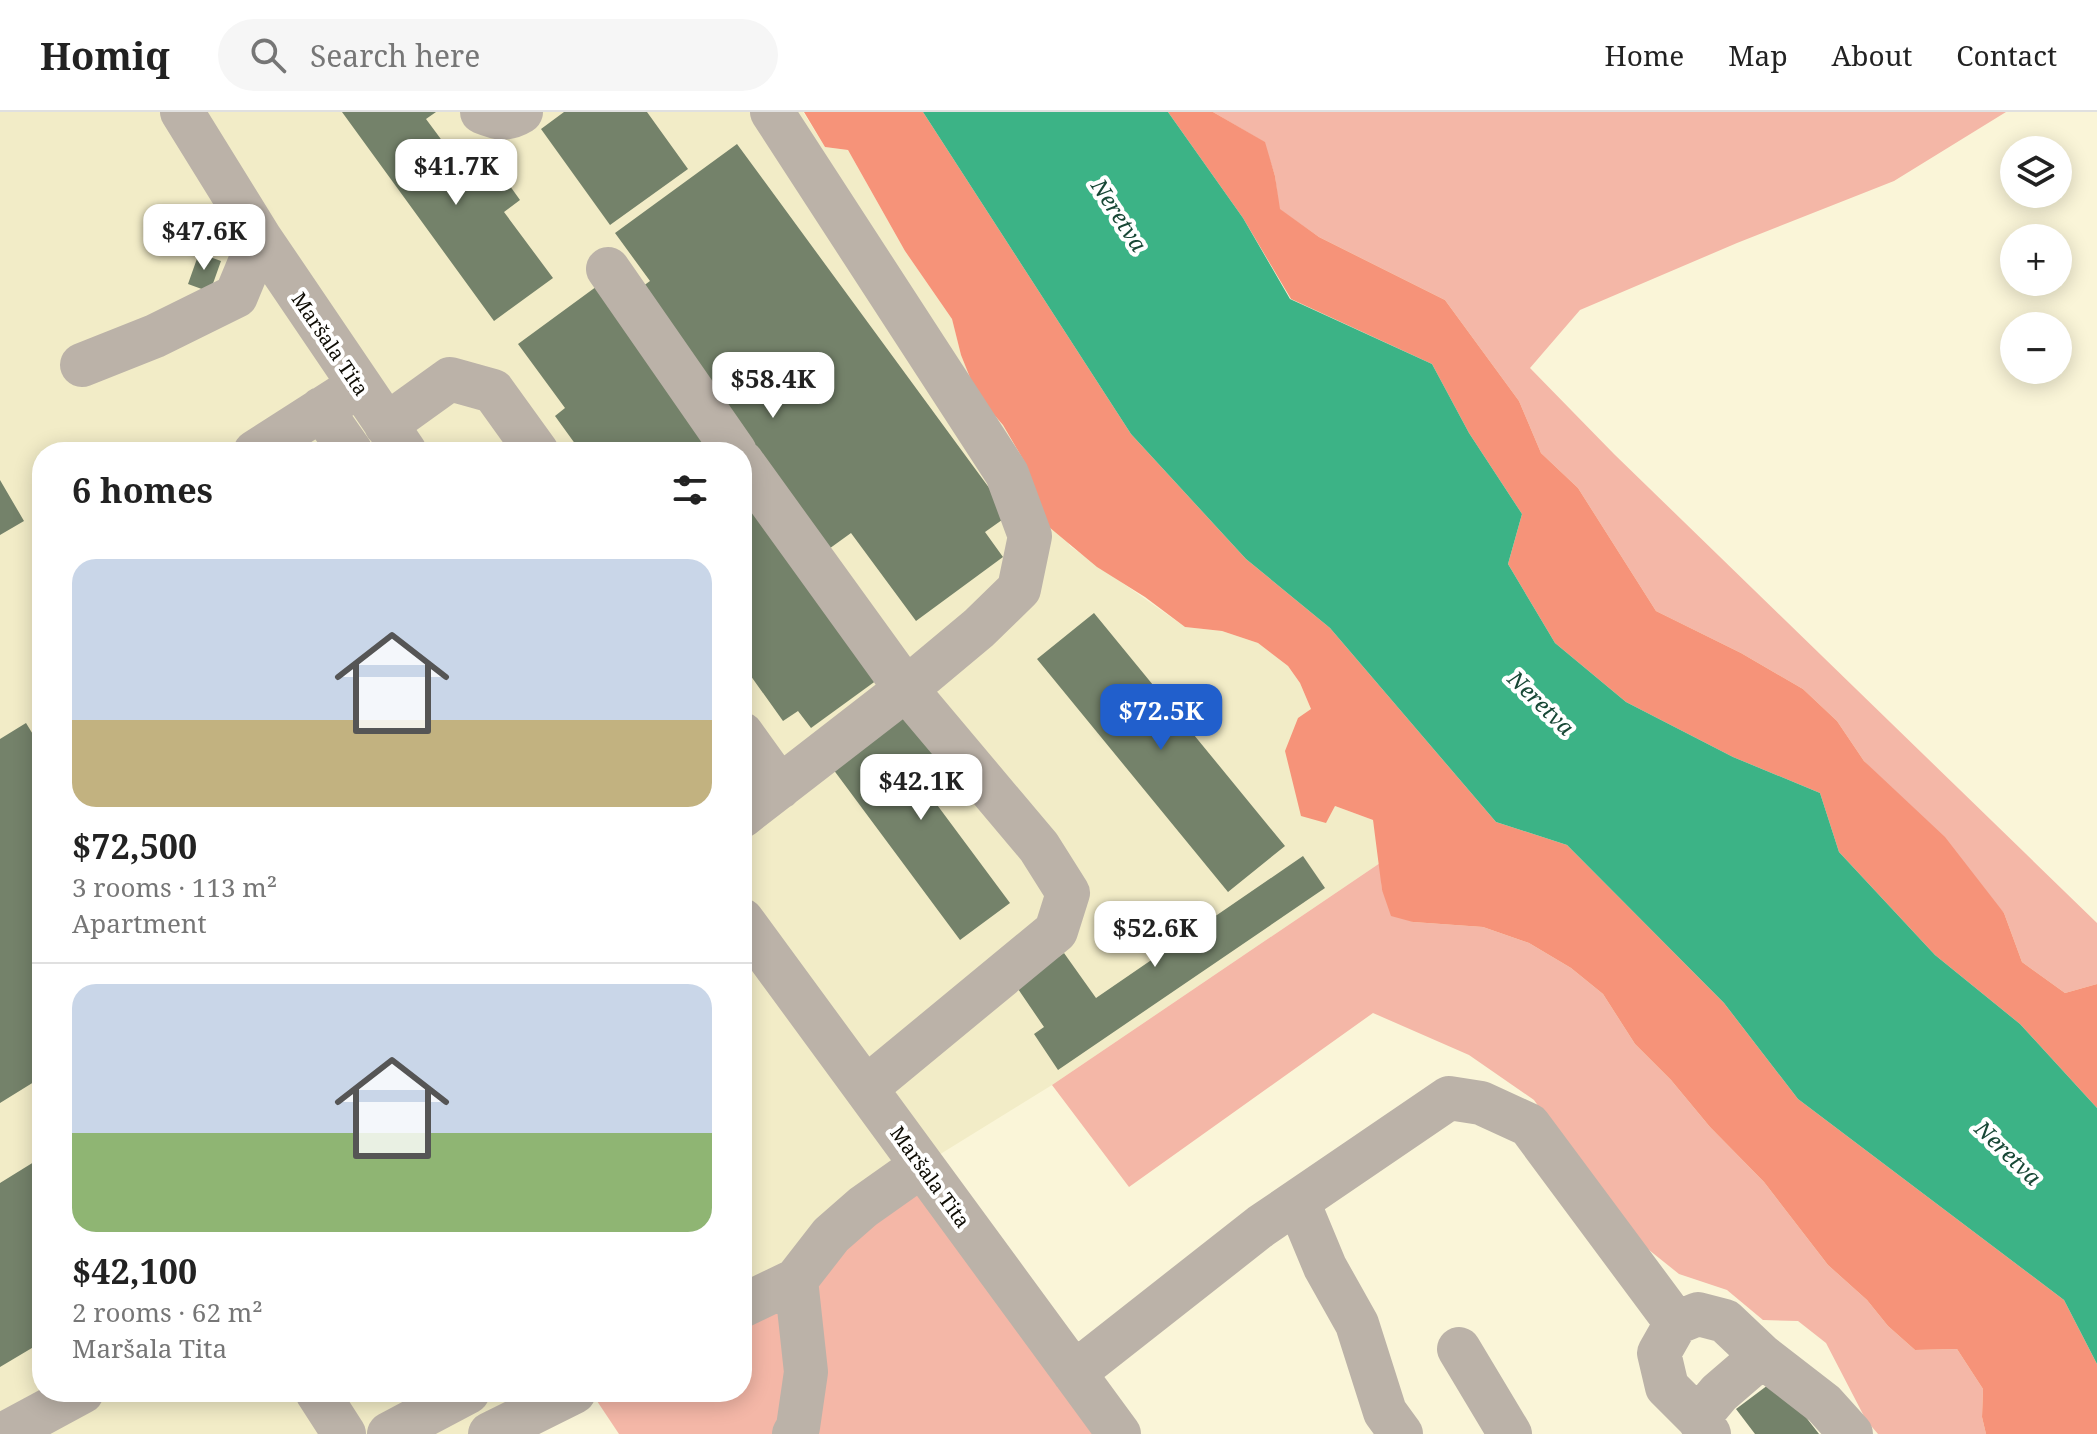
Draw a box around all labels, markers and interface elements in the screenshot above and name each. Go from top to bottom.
search box [218,19,778,91]
text: Homiq [40,29,170,81]
icon: search [246,33,290,77]
text: Search here [310,35,480,76]
text: Home [1605,36,1684,74]
text: Map [1728,36,1788,74]
text: About [1832,36,1912,74]
text: Contact [1956,36,2057,74]
map controls [2000,136,2072,384]
button: layers [2000,136,2072,208]
pin: $41.7K [391,139,521,207]
text: $41.7K [413,147,499,183]
water label: Neretva [1085,171,1155,257]
pin: $47.6K [139,204,269,272]
text: $47.6K [161,212,247,248]
button: + [2000,224,2072,296]
street label: Maršala Tita [286,287,375,401]
button: − [2000,312,2072,384]
pin: $58.4K [708,352,838,420]
text: $58.4K [730,360,816,396]
text: 6 homes [72,467,213,513]
icon: filters [668,468,712,512]
icon: home [320,611,464,755]
water label: Neretva [1501,663,1581,741]
pin: $72.5K [1096,684,1226,752]
text: $72.5K [1118,692,1204,728]
pin: $42.1K [856,754,986,822]
text: $42.1K [878,762,964,798]
text: $72,500 [72,823,197,869]
text: 3 rooms · 113 m² [72,869,277,905]
pin: $52.6K [1090,901,1220,969]
text: Apartment [72,905,207,941]
text: $52.6K [1112,909,1198,945]
icon: home [320,1036,464,1180]
water label: Neretva [1968,1113,2048,1191]
street label: Maršala Tita [884,1120,976,1233]
text: $42,100 [72,1248,197,1294]
text: 2 rooms · 62 m² [72,1294,263,1330]
text: Maršala Tita [72,1330,227,1366]

